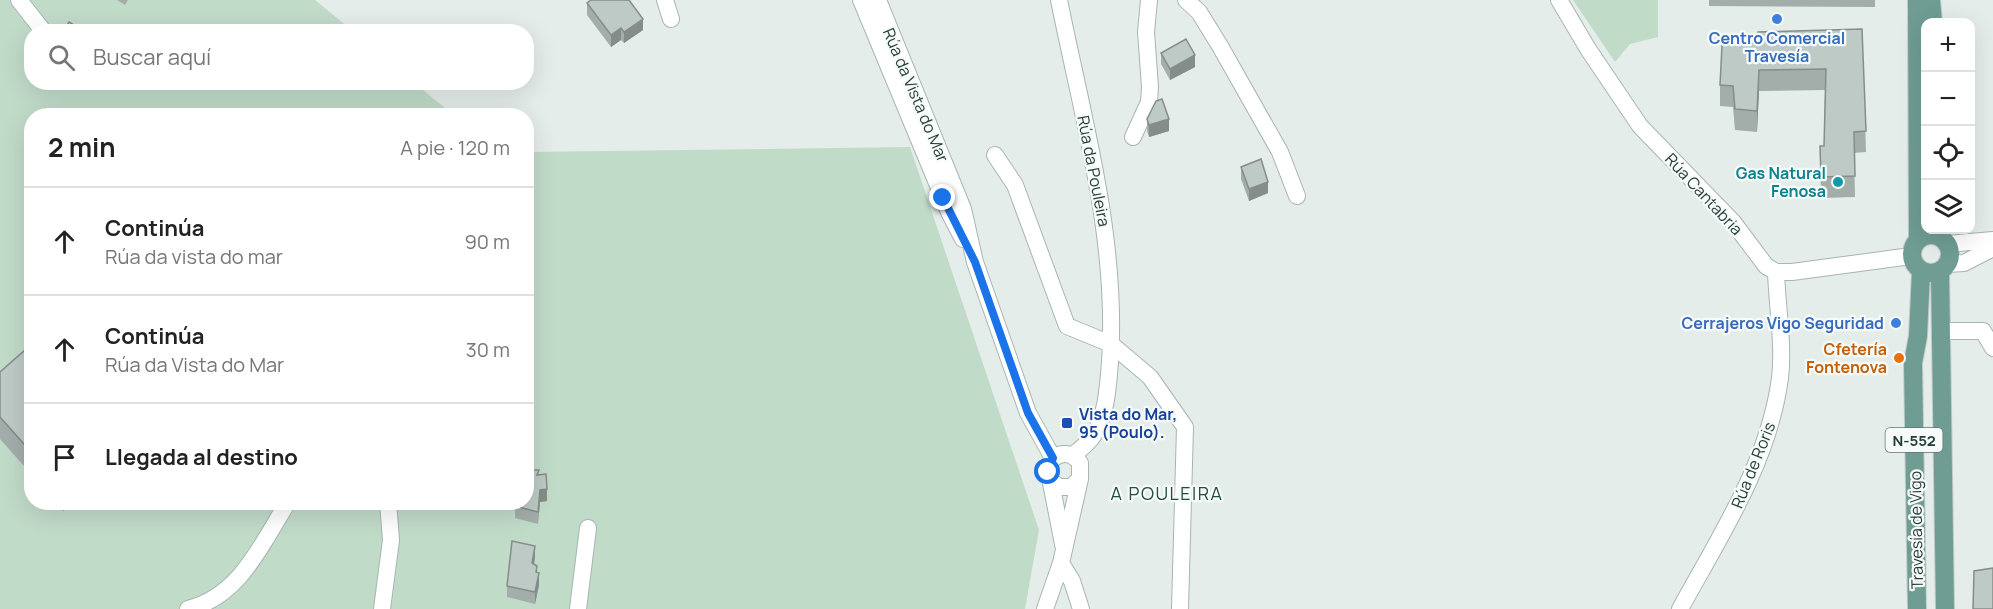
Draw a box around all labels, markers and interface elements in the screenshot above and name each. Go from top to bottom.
marker: Centro Comercial Travesía [1770,12,1784,26]
map controls [1921,18,1975,234]
button: + [1921,18,1975,72]
search box [24,24,534,90]
street label: Rúa da Vista do Mar [878,25,954,166]
place label: Centro Comercial Travesía [1709,27,1845,67]
icon: search [45,41,78,74]
text: Buscar aquí [93,42,211,72]
button: − [1921,72,1975,126]
street label: Rúa da Pouleira [1072,113,1116,229]
button: locate [1921,126,1975,180]
text: 2 min [48,129,116,165]
text: A pie · 120 m [400,134,510,161]
street label: Rúa Cantabria [1660,148,1748,240]
place label: Gas Natural Fenosa [1736,162,1826,202]
marker: Gas Natural Fenosa [1831,175,1845,189]
button: layers [1921,180,1975,234]
route end [929,184,955,210]
text: Continúa [105,213,205,243]
icon: ahead [48,225,81,258]
text: 90 m [464,228,510,255]
text: Rúa da vista do mar [105,243,283,270]
place label: Cerrajeros Vigo Seguridad [1682,312,1884,334]
marker: Cerrajeros Vigo Seguridad [1889,316,1903,330]
text: Continúa [105,321,205,351]
icon: ahead [48,333,81,366]
text: 30 m [466,336,510,363]
place label: Cfetería Fontenova [1806,338,1887,378]
text: Rúa da Vista do Mar [105,351,284,378]
marker: Cfetería Fontenova [1892,351,1906,365]
place label: Vista do Mar, 95 (Poulo). [1079,403,1177,443]
marker: Vista do Mar, 95 (Poulo). [1060,416,1074,430]
street label: Rúa de Roris [1726,419,1780,511]
road number: N-552 [1886,428,1942,452]
icon: arrive [48,441,81,474]
text: Llegada al destino [105,442,298,472]
route start [1034,458,1060,484]
street label: Travesía de Vigo [1904,471,1928,589]
district label: A POULEIRA [1111,481,1223,505]

